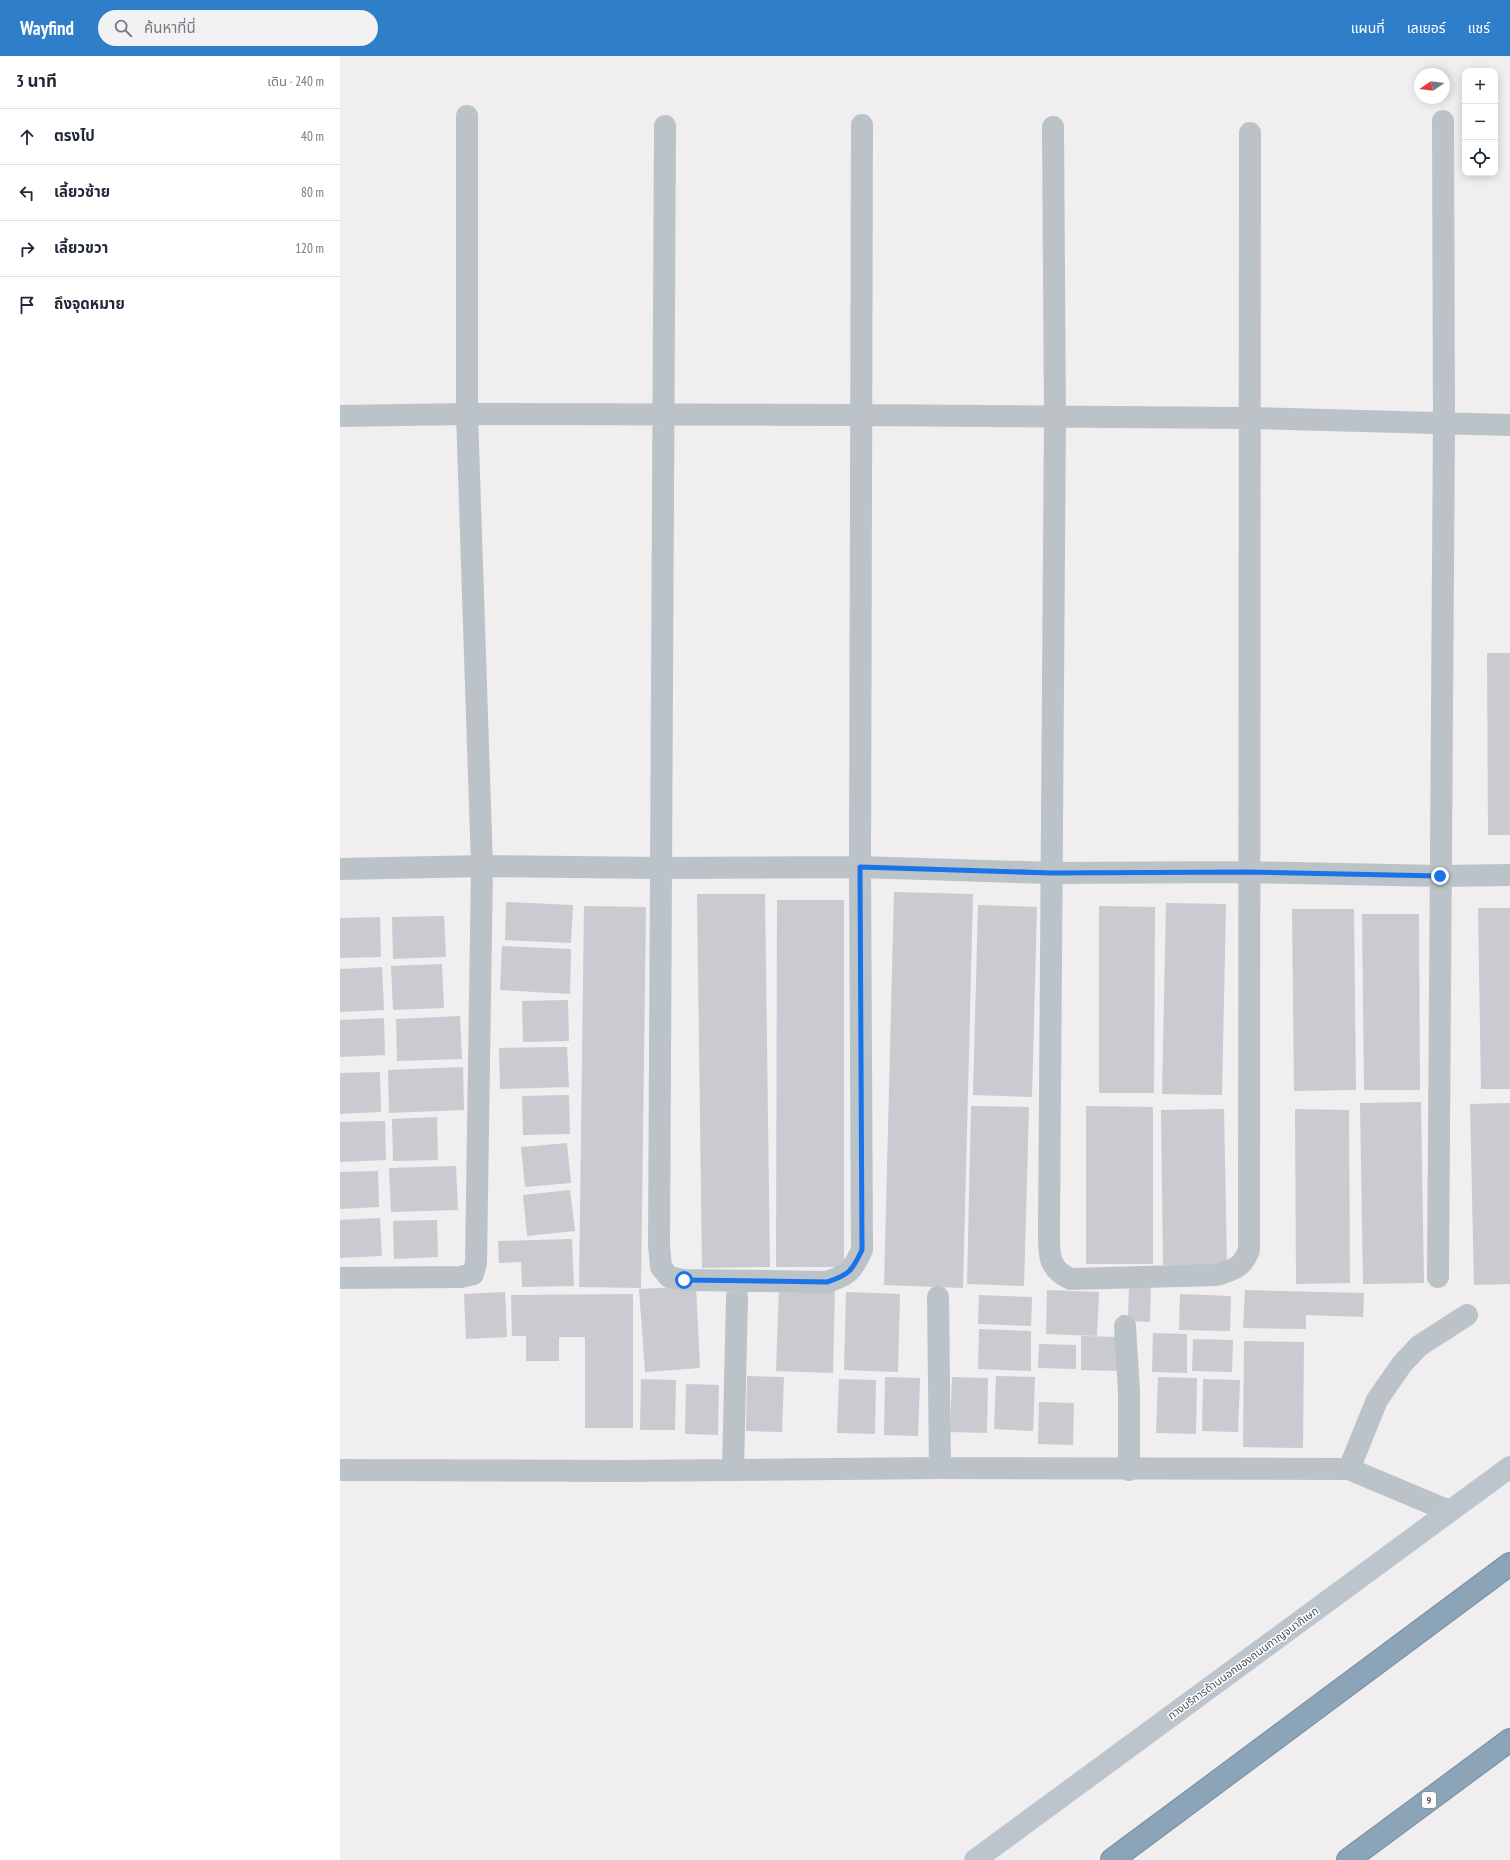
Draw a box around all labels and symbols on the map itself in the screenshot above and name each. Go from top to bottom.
north arrow [1414,68,1450,104]
route end [1431,867,1449,885]
route start [675,1271,693,1289]
street label: ทางบริการด้านนอกของถนนกาญจนาภิเษก [1165,1604,1321,1722]
road number: 9 [1422,1792,1436,1808]

